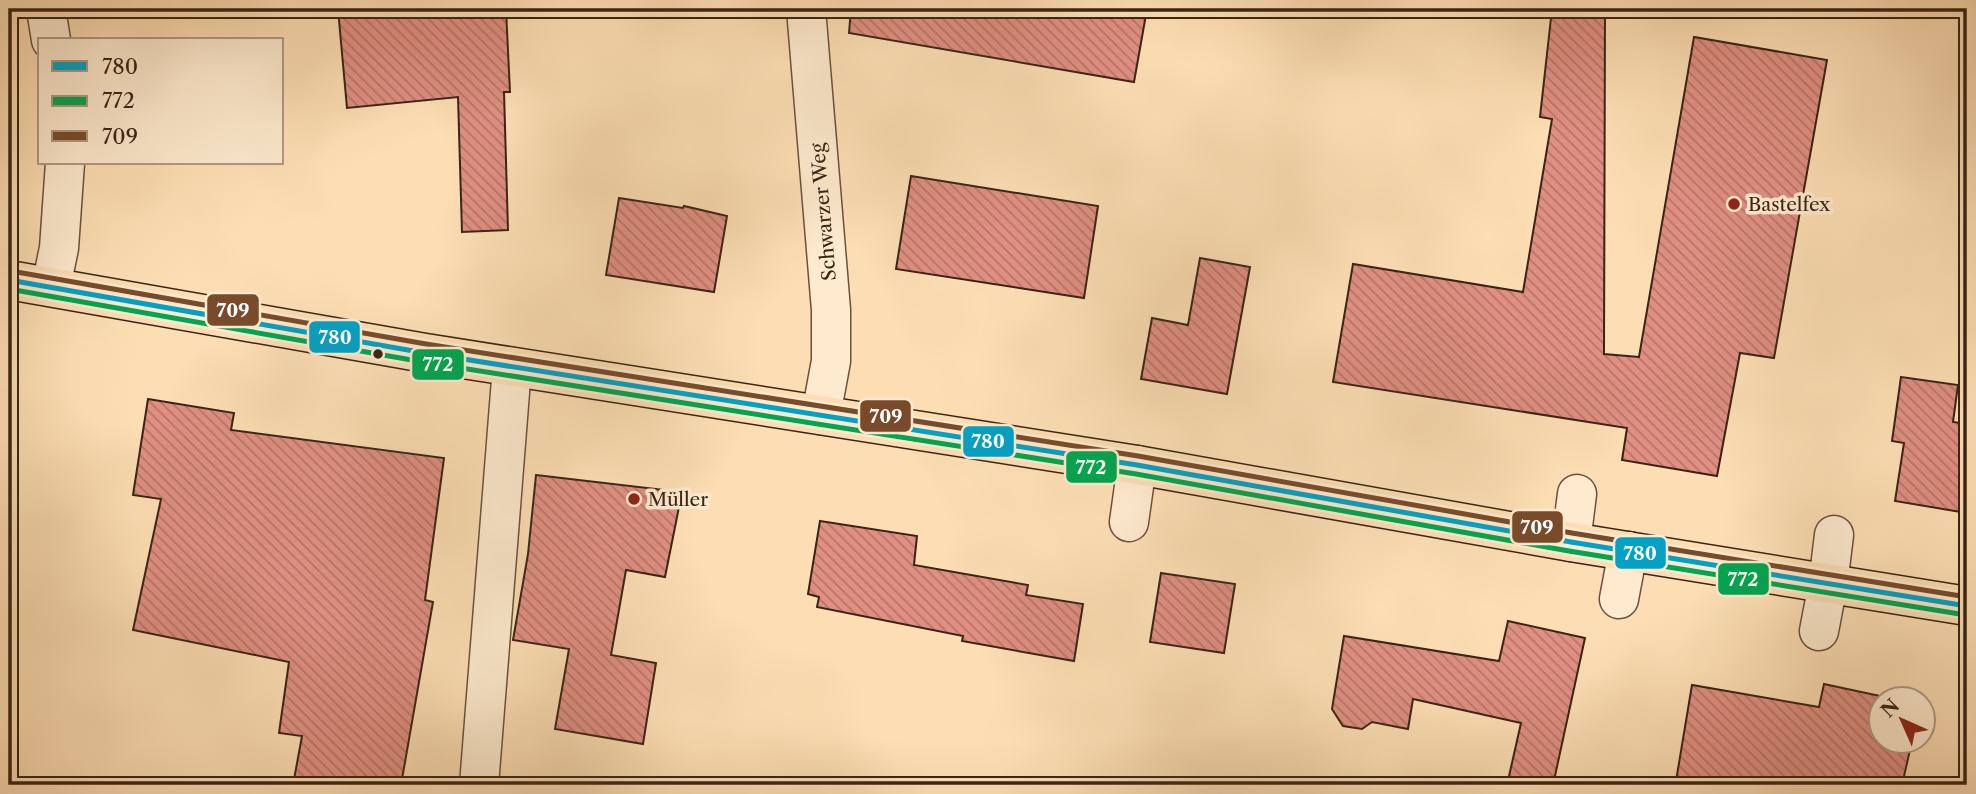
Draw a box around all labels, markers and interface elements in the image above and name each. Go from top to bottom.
legend [38,38,284,164]
text: 780 [102,54,138,79]
text: 772 [102,88,135,113]
text: 709 [102,124,138,149]
street label: Schwarzer Weg [806,141,841,282]
place label: Bastelfex [1748,193,1831,216]
marker: Bastelfex [1726,196,1742,212]
line badge: 709 [206,293,260,327]
text: 709 [216,299,250,322]
line badge: 780 [308,320,361,354]
text: 780 [318,326,352,349]
unlabelled marker [371,347,385,361]
line badge: 772 [411,348,465,381]
text: 772 [422,353,454,376]
line badge: 709 [859,399,912,433]
text: 709 [869,405,903,428]
line badge: 780 [962,425,1015,458]
text: 780 [971,430,1005,453]
line badge: 772 [1065,450,1118,484]
text: 772 [1075,456,1107,479]
place label: Müller [648,488,708,511]
marker: Müller [626,491,642,507]
line badge: 709 [1511,510,1564,544]
text: 709 [1520,516,1554,539]
line badge: 780 [1614,536,1667,570]
text: 780 [1623,542,1657,565]
line badge: 772 [1717,562,1770,596]
text: 772 [1727,568,1759,591]
north arrow [1868,686,1938,756]
text: N [1876,694,1904,722]

